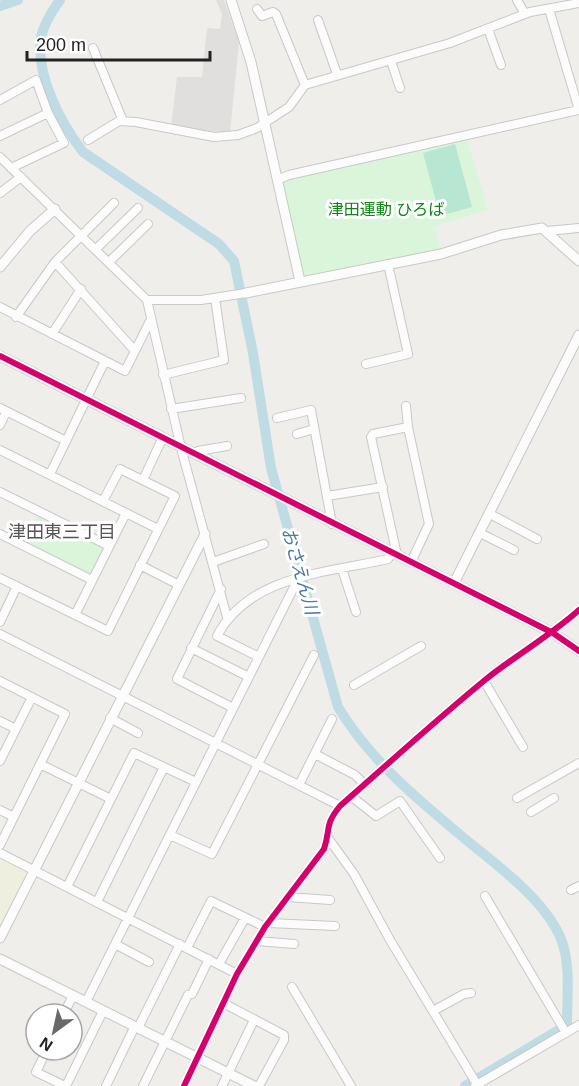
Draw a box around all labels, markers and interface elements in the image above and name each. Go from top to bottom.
scale bar [27,24,210,62]
text: 200 m [36,35,86,55]
park label: 津田運動 ひろば [328,201,444,218]
district label: 津田東三丁目 [8,522,116,542]
water label: おさえん川 [278,525,323,619]
north arrow [24,1002,84,1062]
text: N [37,1034,56,1054]

